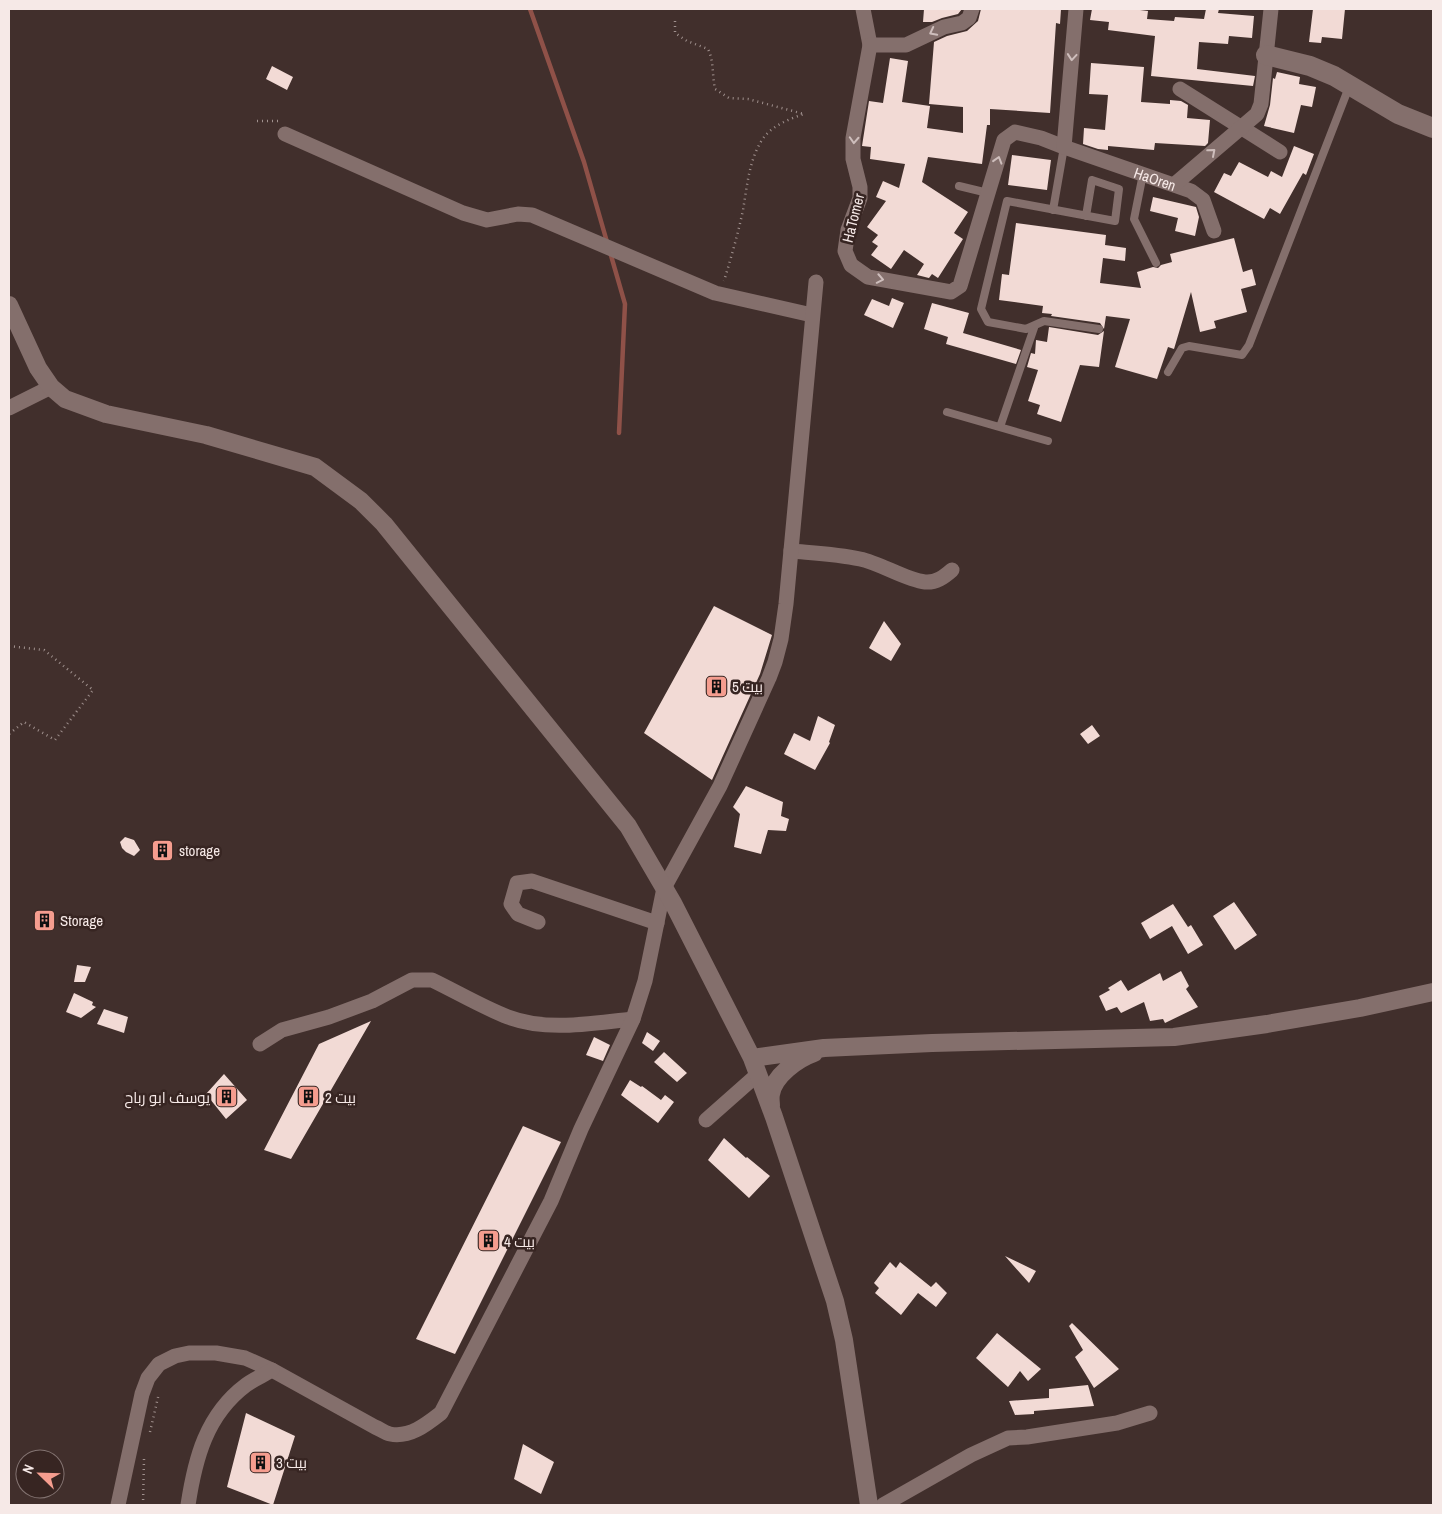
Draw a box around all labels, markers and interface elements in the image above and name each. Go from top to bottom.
one-way arrow [929,26,938,36]
one-way arrow [1066,54,1077,62]
one-way arrow [848,136,859,144]
one-way arrow [1206,149,1215,158]
one-way arrow [992,156,1002,164]
street label: HaOren [1131,162,1179,196]
street label: HaTomer [837,191,869,245]
one-way arrow [875,273,884,283]
building icon: بيت 5 [704,674,728,698]
place label: بيت 5 [732,676,763,697]
building icon: storage [151,838,175,862]
place label: storage [179,840,220,861]
building icon: Storage [32,908,56,932]
place label: Storage [60,910,103,931]
building icon: يوسف ابو رباح [214,1085,238,1109]
building icon: بيت 2 [297,1085,321,1109]
place label: يوسف ابو رباح [124,1087,210,1109]
place label: بيت 2 [325,1087,356,1108]
building icon: بيت 4 [476,1229,500,1253]
place label: بيت 4 [504,1231,535,1252]
north arrow [15,1449,65,1499]
building icon: بيت 3 [248,1450,272,1474]
place label: بيت 3 [276,1452,307,1473]
text: N [18,1462,38,1476]

